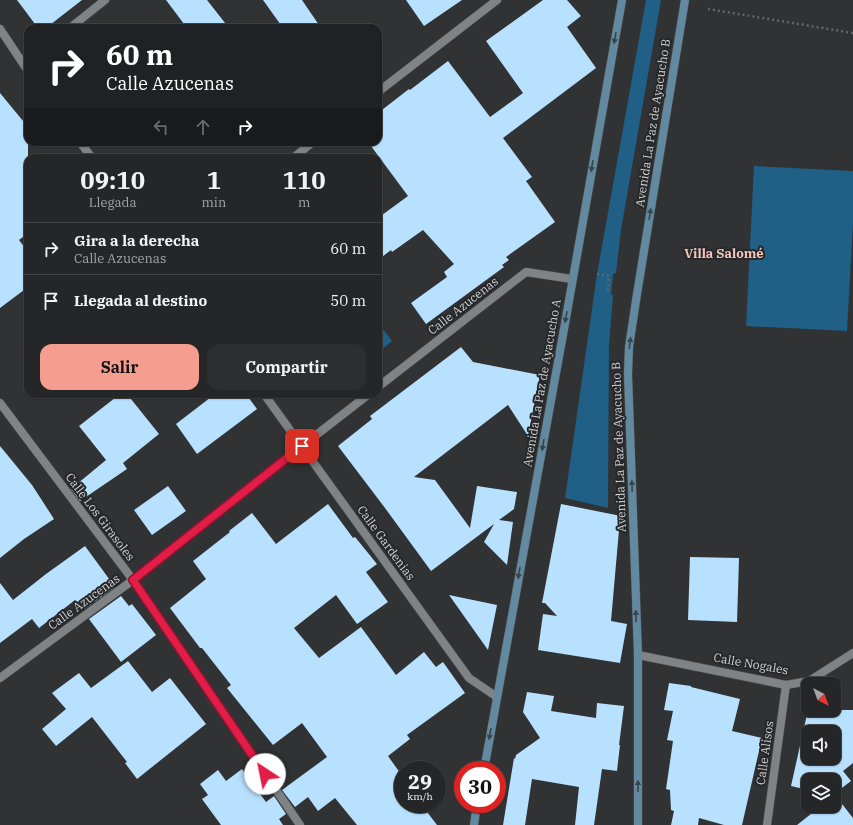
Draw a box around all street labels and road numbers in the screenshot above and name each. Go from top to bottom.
street label: Avenida La Paz de Ayacucho B [632,38,673,208]
street label: Calle Azucenas [425,273,501,338]
street label: Avenida La Paz de Ayacucho A [519,297,564,468]
street label: Avenida La Paz de Ayacucho B [608,362,629,532]
street label: Calle Los Girasoles [63,470,138,564]
street label: Calle Gardenias [354,502,419,583]
street label: Calle Azucenas [45,570,123,633]
street label: Calle Nogales [713,650,790,677]
street label: Calle Alisos [753,720,776,786]

